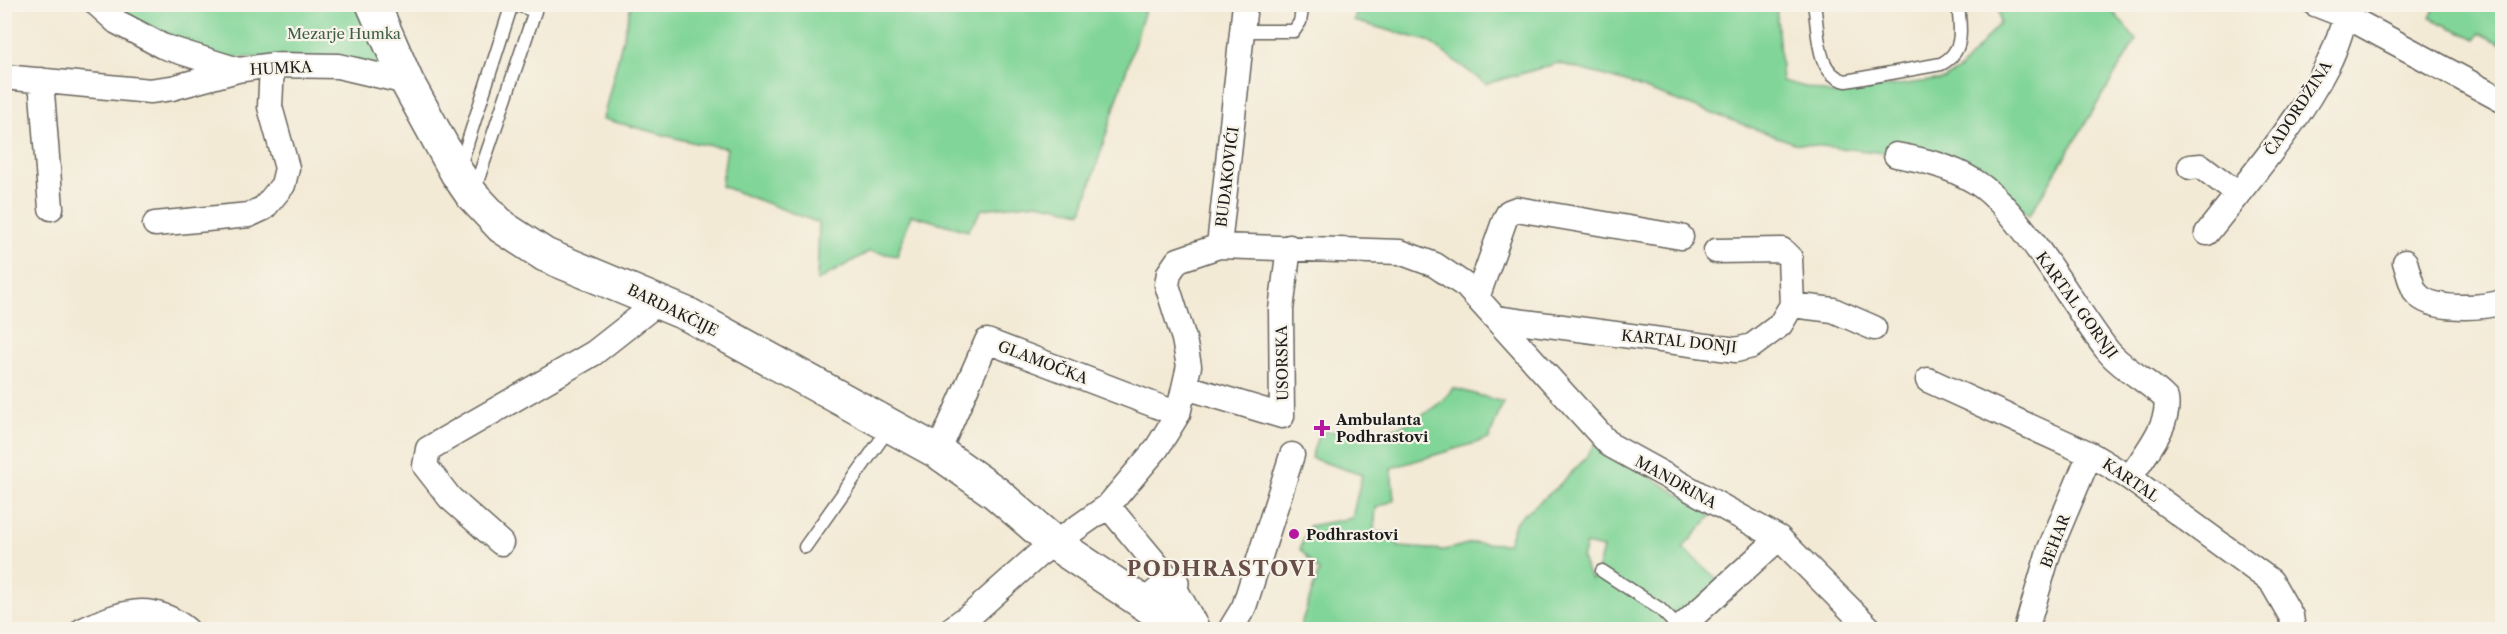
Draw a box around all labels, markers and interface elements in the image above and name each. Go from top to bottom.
park label: Mezarje Humka [287,24,401,43]
street label: ČADORDŽINA [2260,56,2336,159]
street label: HUMKA [249,57,314,79]
street label: BUDAKOVIĆI [1211,126,1243,228]
street label: KARTAL GORNJI [2032,248,2122,362]
street label: BARDAKČIJE [624,280,722,340]
street label: USORSKA [1272,324,1292,401]
street label: KARTAL DONJI [1620,325,1738,357]
street label: GLAMOČKA [995,336,1091,388]
place label: Ambulanta Podhrastovi [1335,410,1429,446]
marker: Ambulanta Podhrastovi [1313,419,1331,437]
street label: MANDRINA [1632,452,1721,513]
street label: KARTAL [2099,454,2163,506]
street label: BEHAR [2036,511,2074,570]
place label: Podhrastovi [1306,525,1399,544]
marker: Podhrastovi [1287,527,1301,541]
district label: PODHRASTOVI [1127,556,1317,581]

